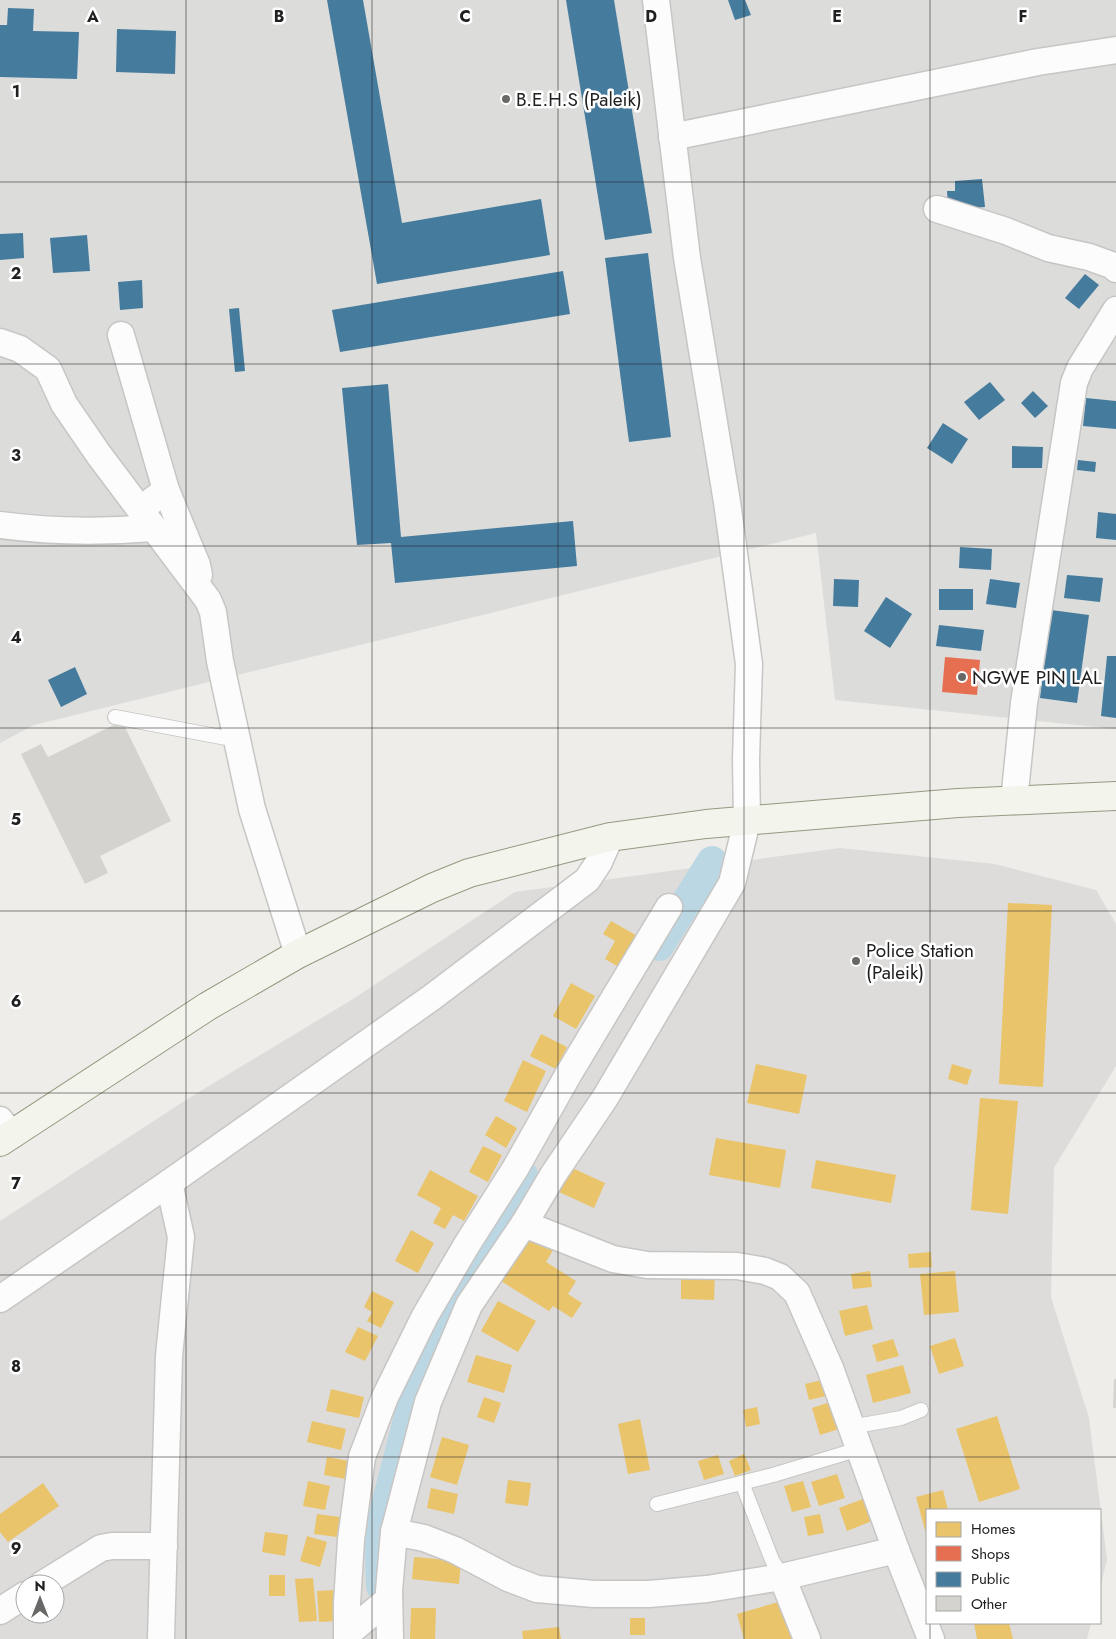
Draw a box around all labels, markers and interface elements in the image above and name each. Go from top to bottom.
text: A [86,5,99,28]
text: B [274,5,284,28]
text: C [459,5,471,28]
text: D [645,5,657,28]
text: E [832,5,842,28]
text: F [1019,5,1027,28]
text: 1 [12,80,20,103]
place label: B.E.H.S (Paleik) [516,86,642,113]
marker: B.E.H.S (Paleik) [500,93,512,105]
text: 2 [11,262,21,285]
text: 3 [11,444,21,467]
text: 4 [10,626,22,649]
place label: NGWE PIN LAL [972,664,1102,691]
marker: NGWE PIN LAL [956,671,968,683]
text: 5 [11,808,21,831]
place label: Police Station (Paleik) [866,937,974,986]
marker: Police Station (Paleik) [850,955,862,967]
text: 6 [11,990,21,1013]
text: 7 [11,1172,21,1195]
text: 8 [11,1355,21,1378]
legend [926,1509,1101,1624]
text: Homes [971,1518,1015,1540]
text: 9 [11,1537,21,1560]
text: Shops [971,1543,1010,1565]
text: Public [971,1568,1010,1590]
north arrow [15,1574,65,1624]
text: N [34,1576,46,1596]
text: Other [971,1593,1008,1615]

